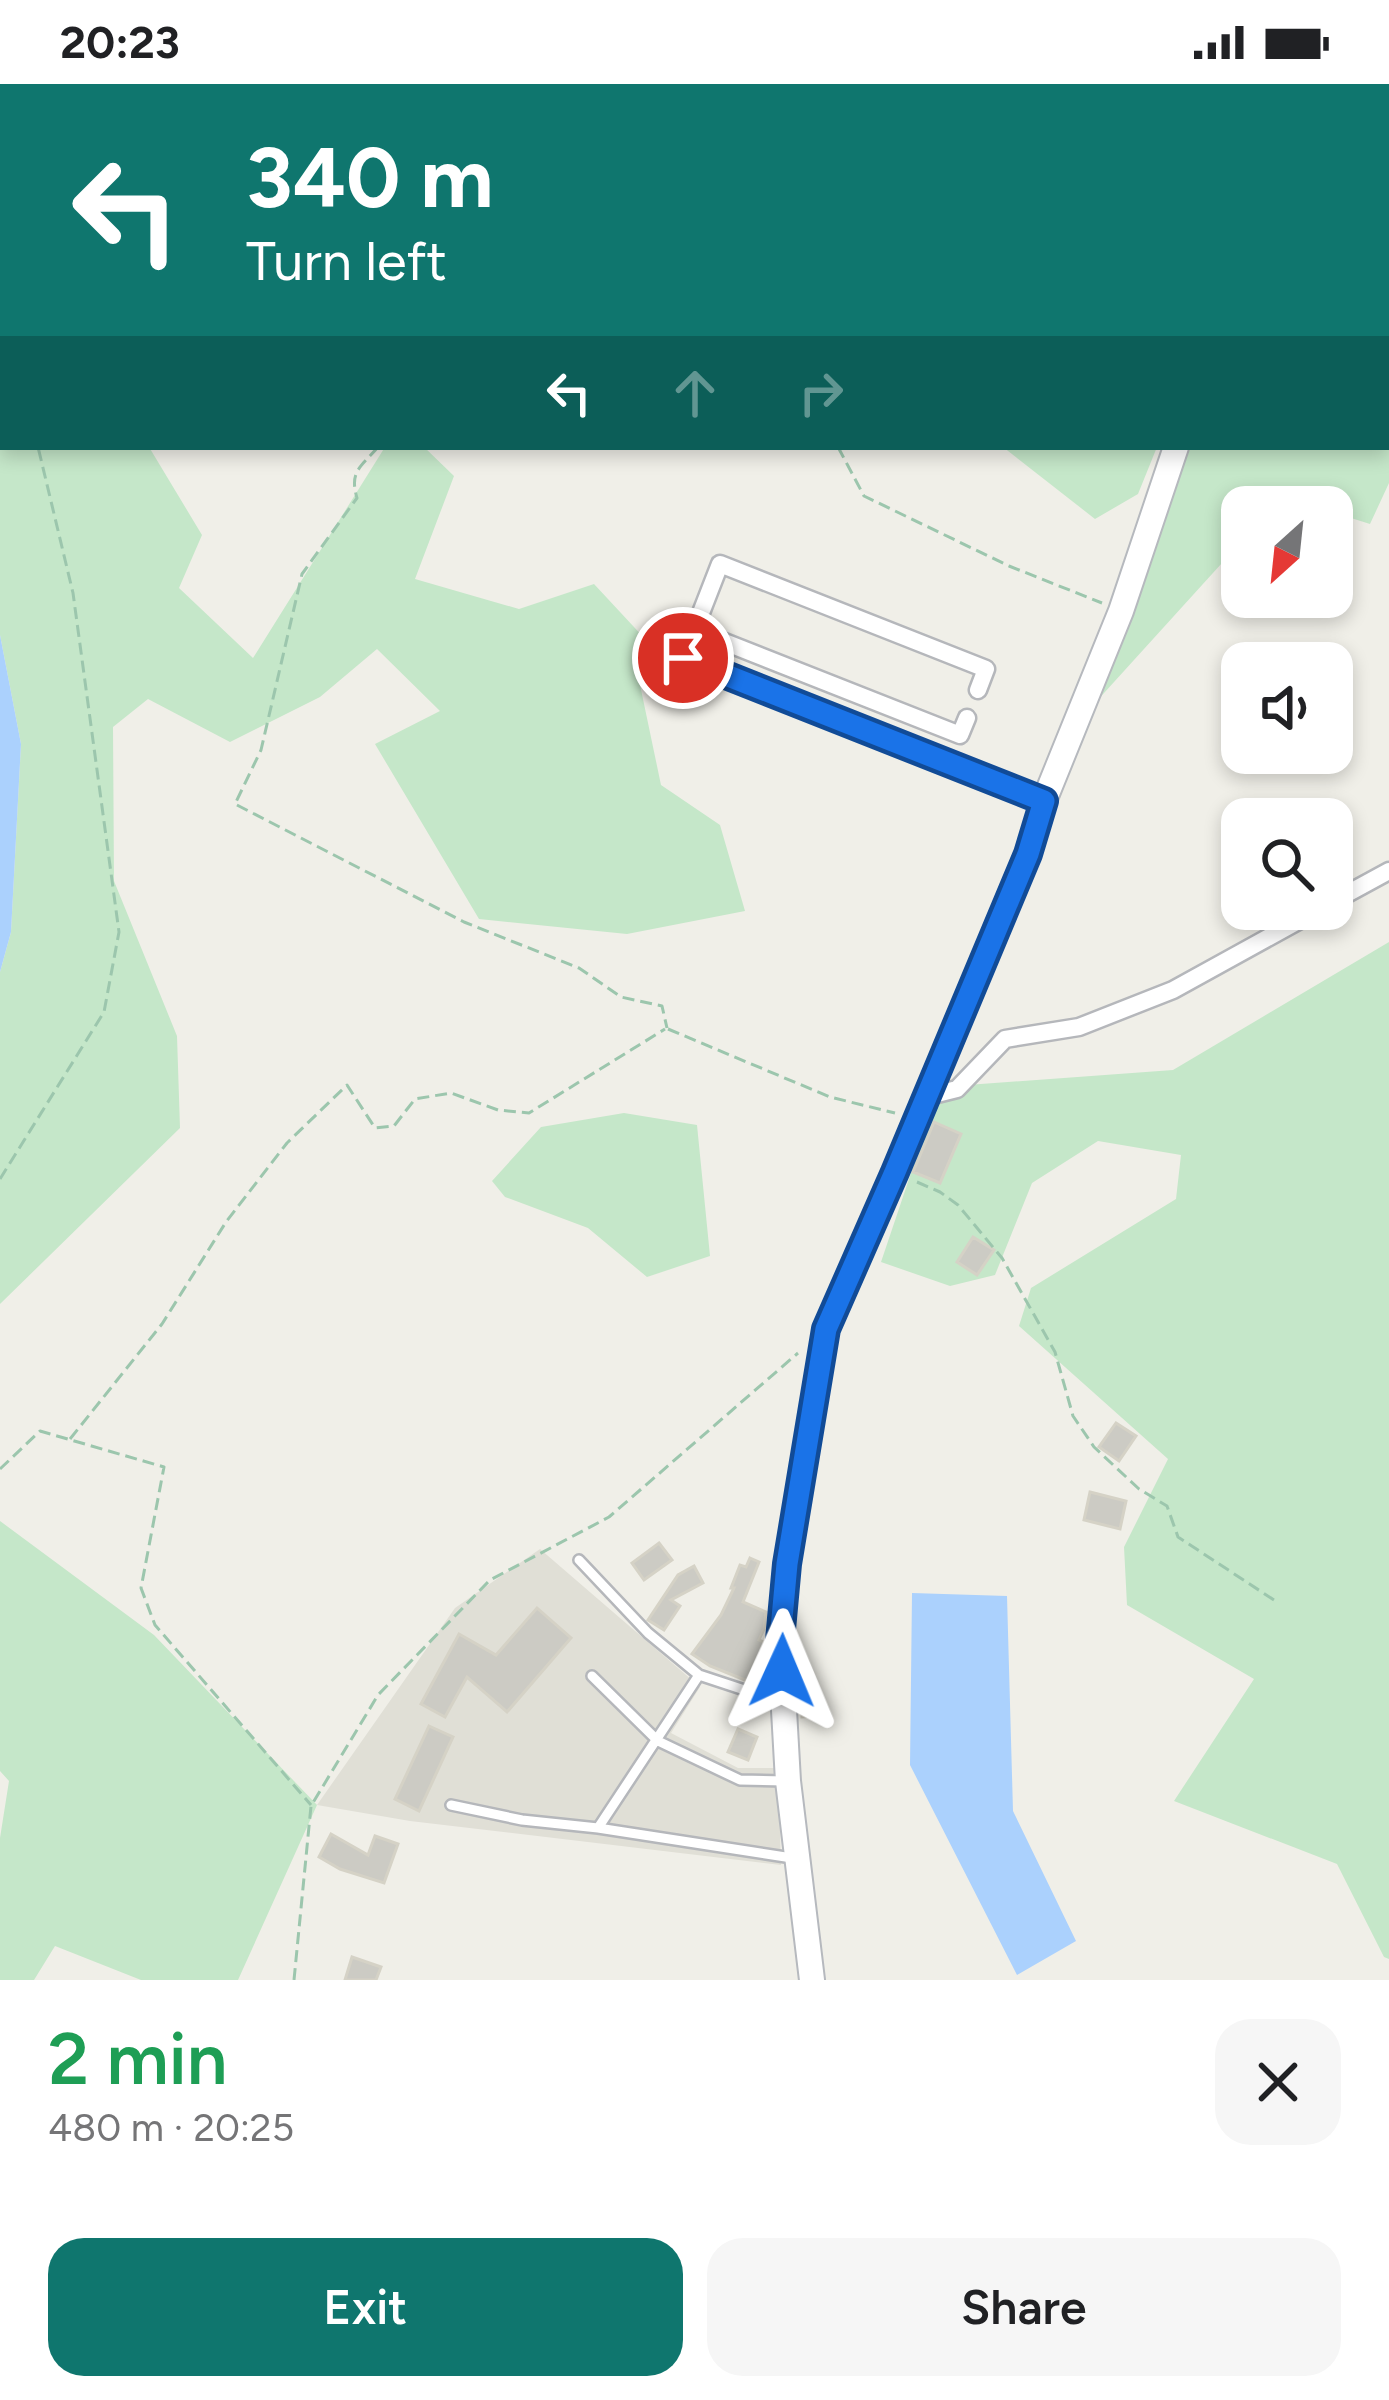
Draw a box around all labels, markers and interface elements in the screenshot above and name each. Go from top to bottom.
text: 20:23 [60,15,180,69]
text: 340 m [246,127,494,228]
icon: left [48,132,204,288]
text: Turn left [246,229,447,294]
icon: left [536,360,602,426]
icon: ahead [662,360,728,426]
icon: right [788,360,854,426]
north arrow [1221,486,1353,618]
map controls [1221,486,1353,930]
pin [632,607,734,709]
icon: arrive [650,625,716,691]
button: sound [1221,642,1353,774]
button: search [1221,798,1353,930]
position arrow [719,1608,845,1734]
text: 2 min [48,2016,227,2102]
button: close [1215,2019,1341,2145]
text: 480 m · 20:25 [48,2104,294,2151]
button: Exit [48,2238,683,2376]
button: Share [707,2238,1341,2376]

